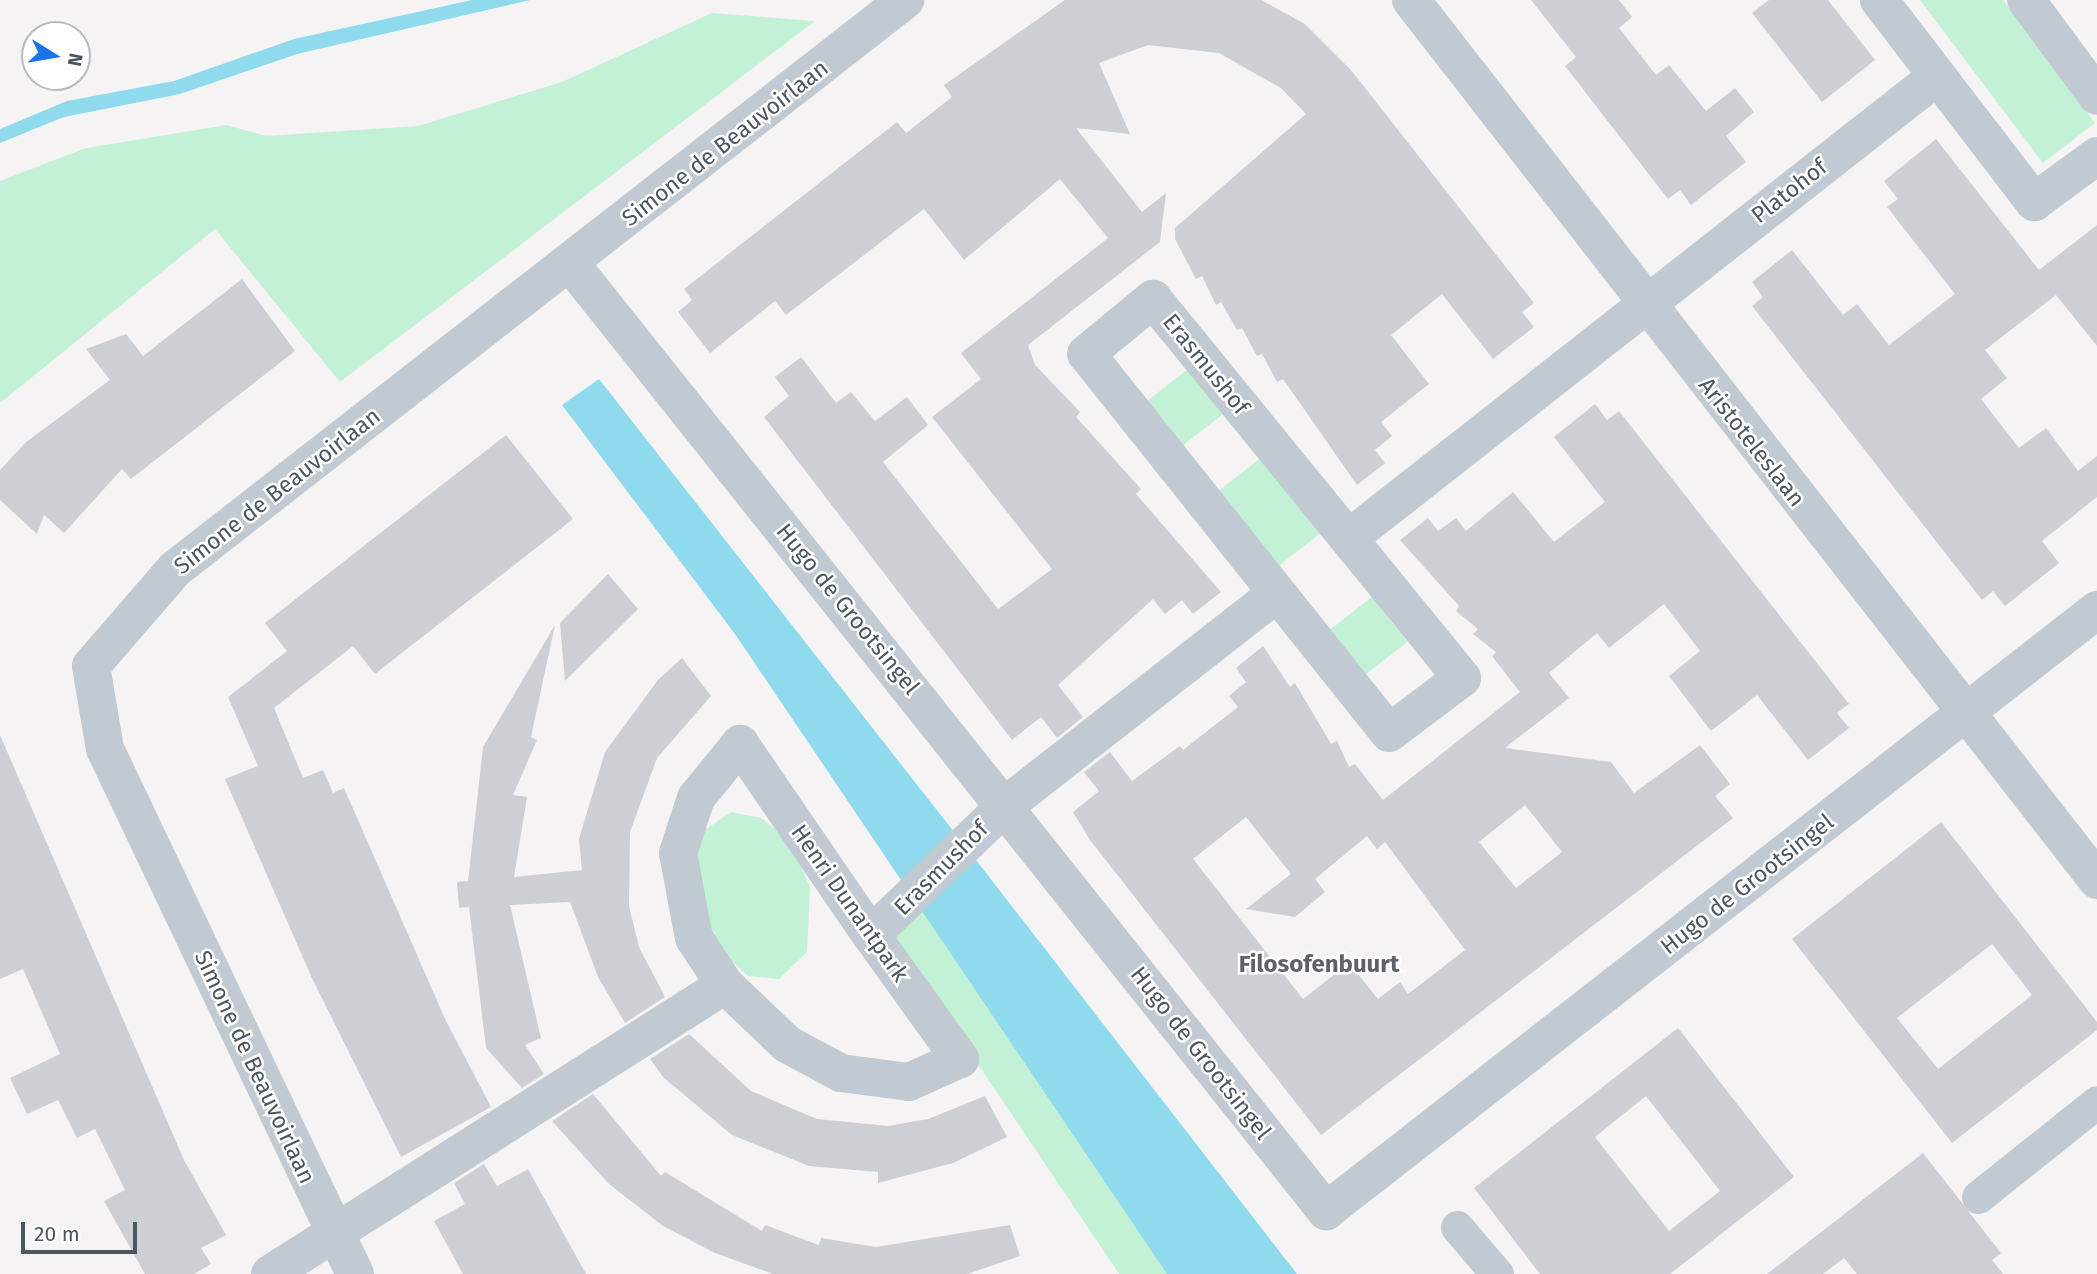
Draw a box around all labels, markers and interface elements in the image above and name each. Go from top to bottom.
north arrow [21,21,91,91]
text: N [63,51,88,68]
street label: Simone de Beauvoirlaan [616,54,834,232]
street label: Platohof [1746,153,1832,229]
street label: Erasmushof [1157,308,1255,420]
street label: Aristoteleslaan [1693,372,1811,512]
street label: Simone de Beauvoirlaan [168,402,386,580]
street label: Hugo de Grootsingel [771,518,925,700]
street label: Hugo de Grootsingel [1655,808,1839,960]
street label: Erasmushof [888,815,994,921]
street label: Henri Dunantpark [785,819,915,987]
street label: Simone de Beauvoirlaan [189,946,321,1188]
district label: Filosofenbuurt [1239,951,1399,979]
street label: Hugo de Grootsingel [1125,961,1277,1145]
scale bar [24,1208,140,1252]
text: 20 m [34,1221,80,1247]

